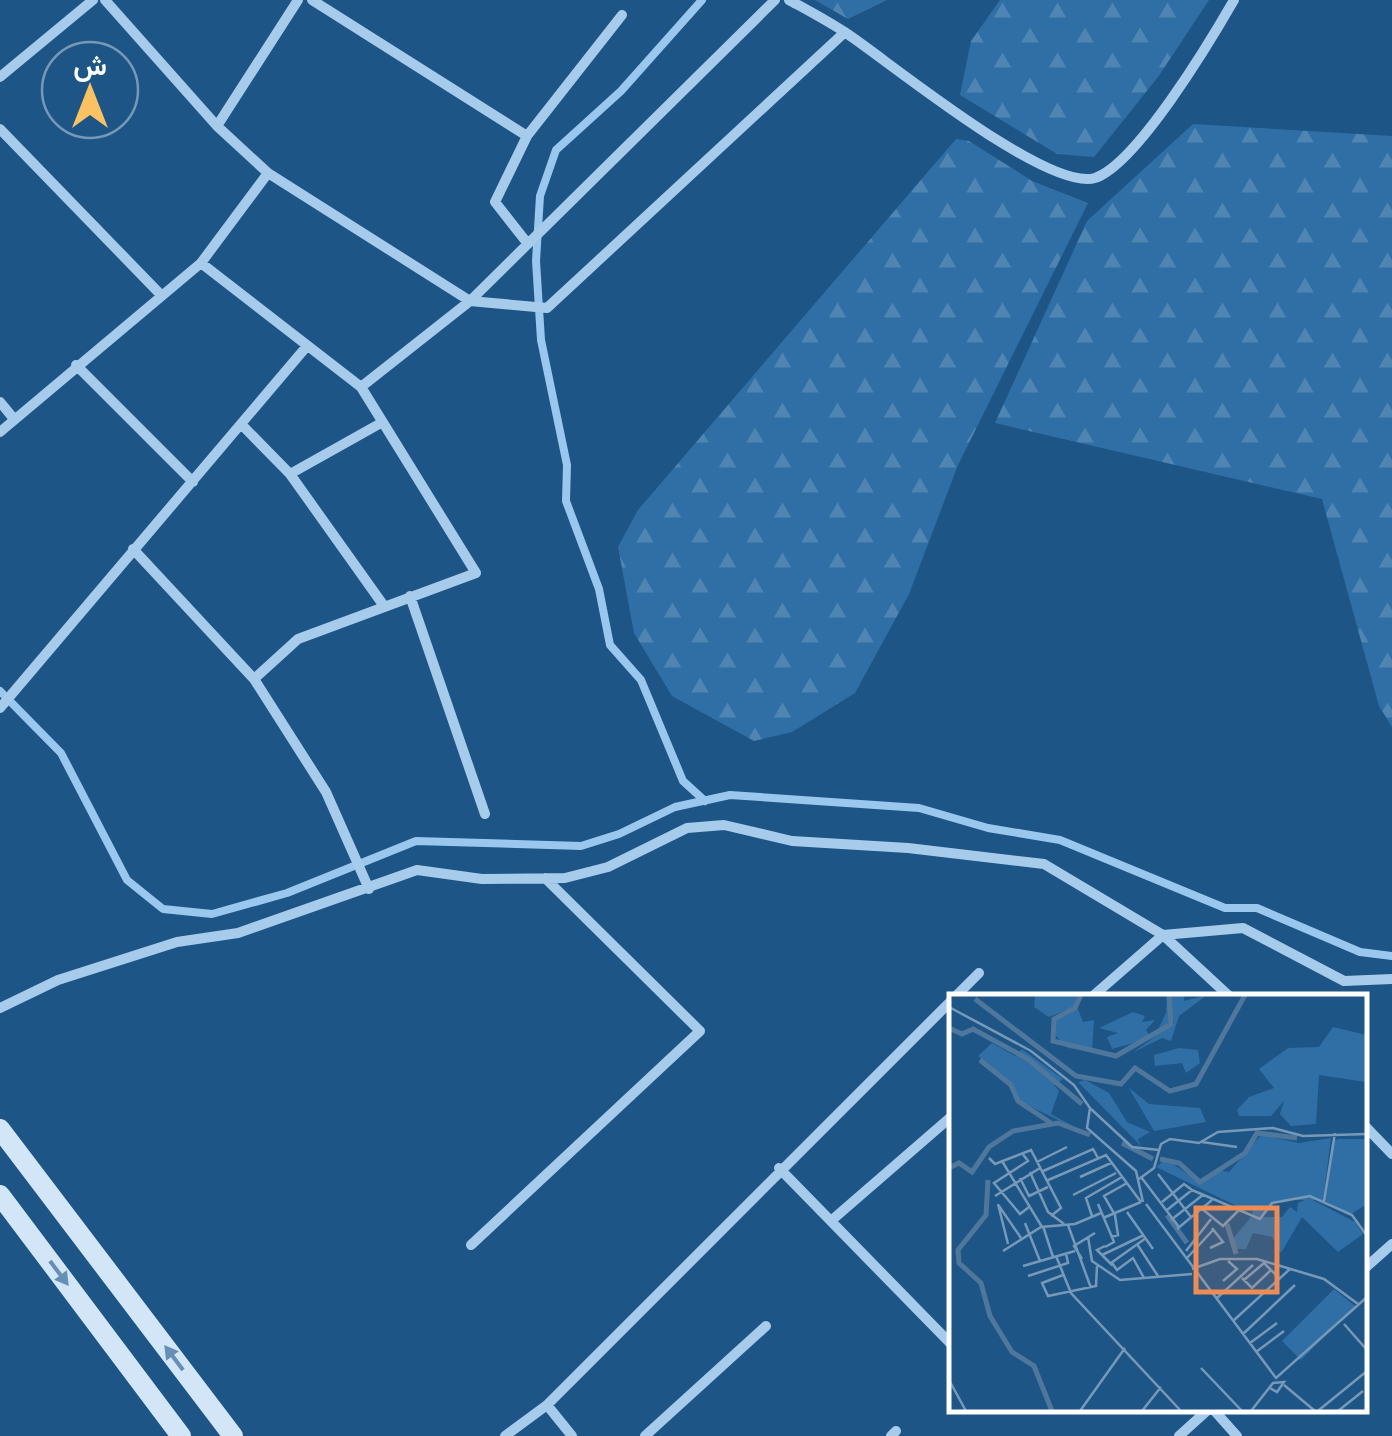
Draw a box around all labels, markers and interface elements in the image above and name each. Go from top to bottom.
north arrow [40,40,140,140]
text: ش [73,49,107,83]
inset map [949,994,1367,1411]
one-way arrow [48,1260,68,1286]
one-way arrow [165,1345,185,1371]

